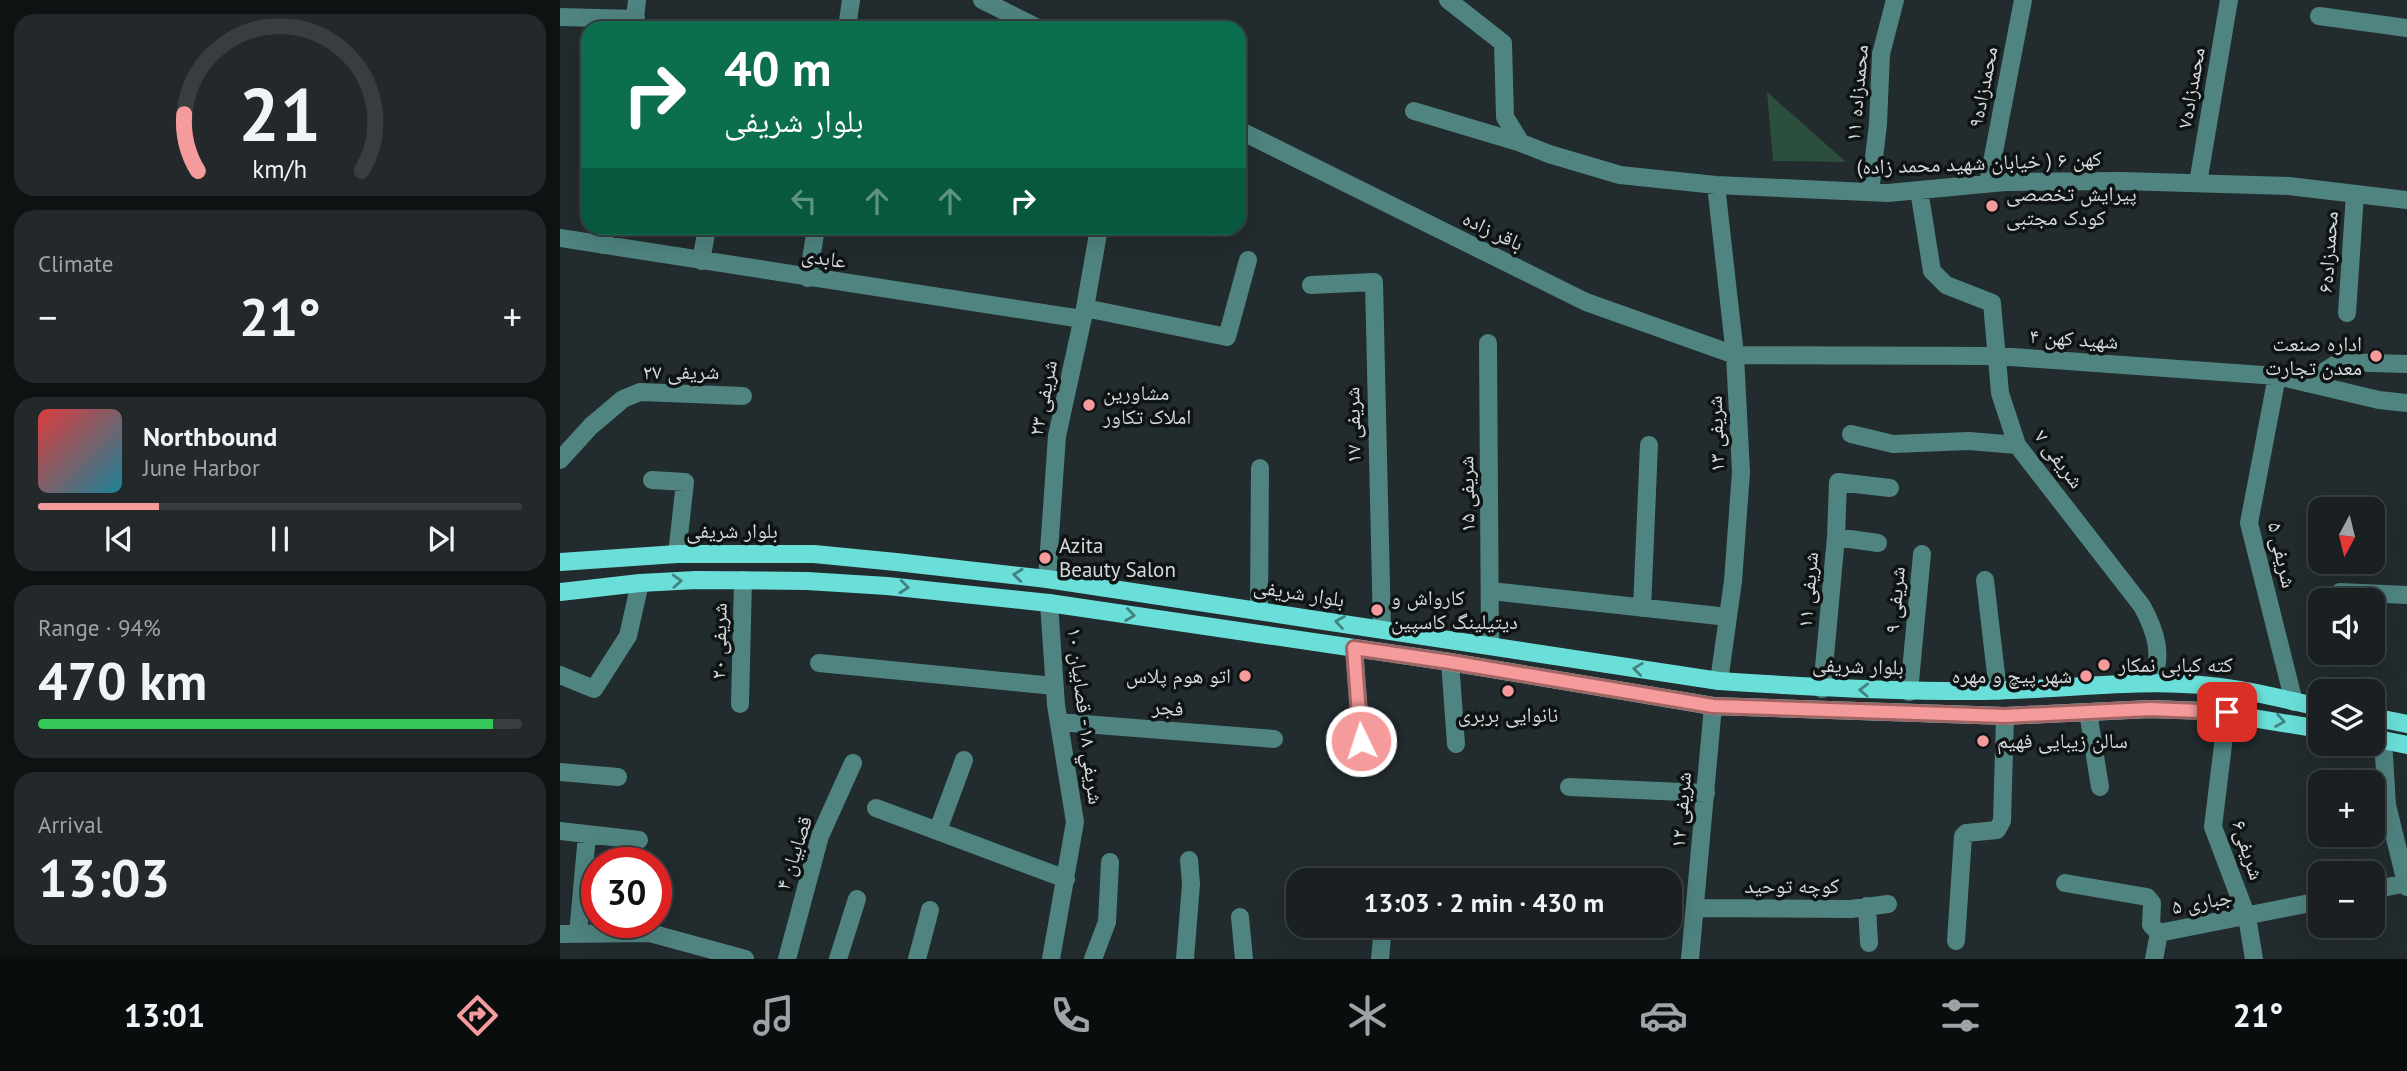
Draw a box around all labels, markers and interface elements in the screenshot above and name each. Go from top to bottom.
text: 40 m [724,36,831,100]
street label: محمدزاده ۱۱ [1839,43,1874,142]
street label: محمدزاده۹ [1961,44,2004,130]
street label: محمدزاده۷ [2170,45,2211,131]
icon: right [609,49,700,140]
text: 21 [239,67,321,161]
text: بلوار شریفی [724,99,863,141]
street label: کهن ۶ ( خیابان شهید محمد زاده) [1856,145,2102,180]
text: km/h [253,153,307,185]
place label: پیرایش تخصصی کودک مجتبی [2006,180,2137,231]
icon: left [785,182,823,220]
icon: ahead [858,182,896,220]
icon: ahead [931,182,969,220]
icon: right [1004,182,1042,220]
marker: پیرایش تخصصی کودک مجتبی [1984,198,2000,214]
street label: باقر زاده [1458,204,1528,257]
street label: محمدزاده۶ [2311,210,2344,294]
street label: عابدی [800,241,849,274]
text: Climate [38,249,113,278]
text: 21° [239,283,321,350]
text: − [38,292,57,341]
text: + [503,292,522,341]
street label: شهید کهن ۴ [2029,322,2119,355]
place label: اداره صنعت معدن تجارت [2265,330,2362,381]
marker: اداره صنعت معدن تجارت [2368,348,2384,364]
street label: شریفی ۲۷ [643,358,719,385]
street label: شریفی ۲۳ [1022,358,1063,438]
place label: مشاورین املاک تکاور [1102,379,1191,430]
street label: شریفی ۱۷ [1338,387,1367,464]
street label: شریفی ۱۳ [1701,395,1730,473]
marker: مشاورین املاک تکاور [1081,397,1097,413]
text: Northbound [143,420,277,453]
street label: شریفی ۷ [2028,424,2090,494]
text: June Harbor [143,453,260,482]
street label: شریفی ۱۵ [1452,456,1481,533]
north arrow [2308,497,2385,574]
map controls [2308,497,2385,938]
street label: بلوار شریفی [686,517,778,544]
street label: شریفی ۵ [2262,519,2303,591]
icon: previous [100,520,138,558]
icon: pause [261,520,299,558]
icon: next [422,520,460,558]
place label: Azita Beauty Salon [1059,532,1176,583]
marker: Azita Beauty Salon [1037,550,1053,566]
street label: شریفی ۱۱ [1791,551,1824,629]
street label: شریفی ۹ [1878,565,1911,635]
one-way arrow [1012,568,1024,583]
street label: بلوار شریفی [1252,572,1346,613]
one-way arrow [671,574,682,589]
one-way arrow [898,580,910,595]
place label: کارواش و دیتیلینگ کاسپین [1391,584,1518,635]
button: sound [2308,588,2385,665]
street label: شریفی ۲۰ [704,602,733,679]
marker: کارواش و دیتیلینگ کاسپین [1369,602,1385,618]
one-way arrow [1124,607,1136,622]
text: Range · 94% [38,613,161,642]
one-way arrow [1334,615,1346,630]
street label: شريفي ۱۸ - قصابیان ۱۰ [1058,626,1110,806]
text: 470 km [38,647,207,714]
street label: بلوار شریفی [1812,650,1904,681]
place label: کته کبابی نمکار [2117,651,2233,678]
marker: کته کبابی نمکار [2096,657,2112,673]
one-way arrow [1632,661,1644,676]
place label: اتو هوم پلاس [1126,662,1231,690]
place label: شهر پیچ و مهره [1952,662,2072,689]
marker: اتو هوم پلاس [1237,668,1253,684]
marker: شهر پیچ و مهره [2078,668,2094,684]
button: layers [2308,679,2385,756]
pin [2197,682,2257,742]
marker: نانوایی بربری [1500,683,1516,699]
one-way arrow [1858,683,1869,698]
street label: فجر [1150,693,1185,722]
icon: arrive [2208,693,2246,731]
place label: نانوایی بربری [1458,701,1558,728]
position arrow [1324,704,1398,778]
one-way arrow [2274,713,2286,728]
place label: سالن زیبایی فهیم [1997,727,2128,755]
marker: سالن زیبایی فهیم [1975,733,1991,749]
button: + [2308,770,2385,847]
street label: شریفی ۱۲ [1664,771,1697,849]
text: Arrival [38,810,102,839]
street label: قصابیان ۴ [769,812,818,893]
street label: شریفی۶ [2226,816,2271,883]
text: 13:03 [38,844,170,911]
speed limit sign: 30 [581,847,672,938]
button: − [2308,861,2385,938]
street label: کوچه توحید [1745,872,1840,899]
street label: جباری ۵ [2170,883,2234,920]
text: 13:03 · 2 min · 430 m [1364,886,1604,919]
icon: directions [453,991,502,1040]
icon: music [749,991,798,1040]
icon: phone [1046,991,1095,1040]
icon: climate [1343,991,1392,1040]
icon: car [1639,991,1688,1040]
icon: filters [1936,991,1985,1040]
text: 13:01 [124,994,205,1036]
text: 21° [2233,994,2283,1036]

